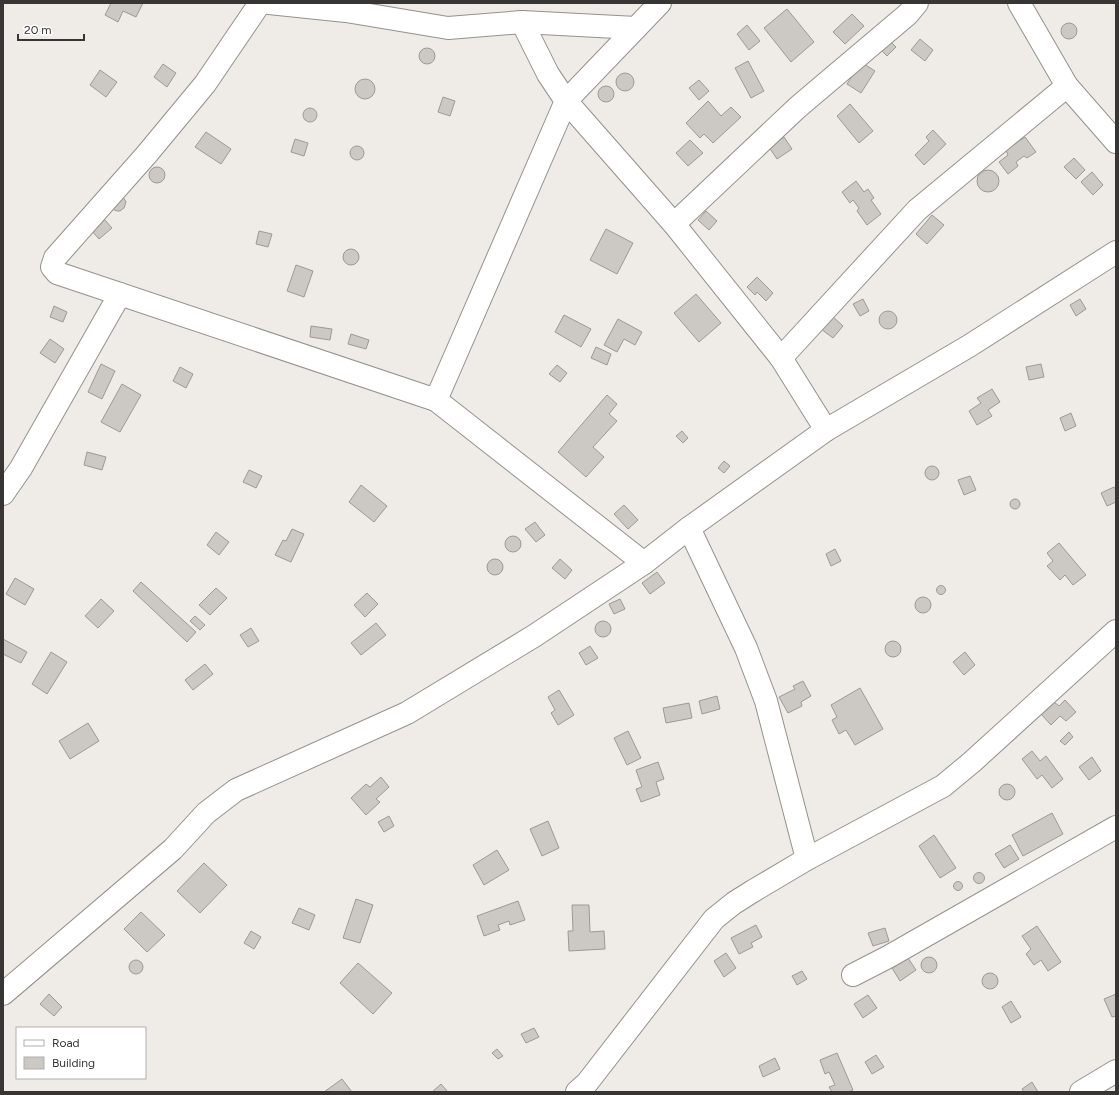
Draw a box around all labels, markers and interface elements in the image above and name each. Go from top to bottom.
scale bar [18,16,84,42]
text: 20 m [24,23,52,37]
legend [16,1027,146,1079]
text: Road [52,1036,80,1050]
text: Building [52,1056,95,1070]

